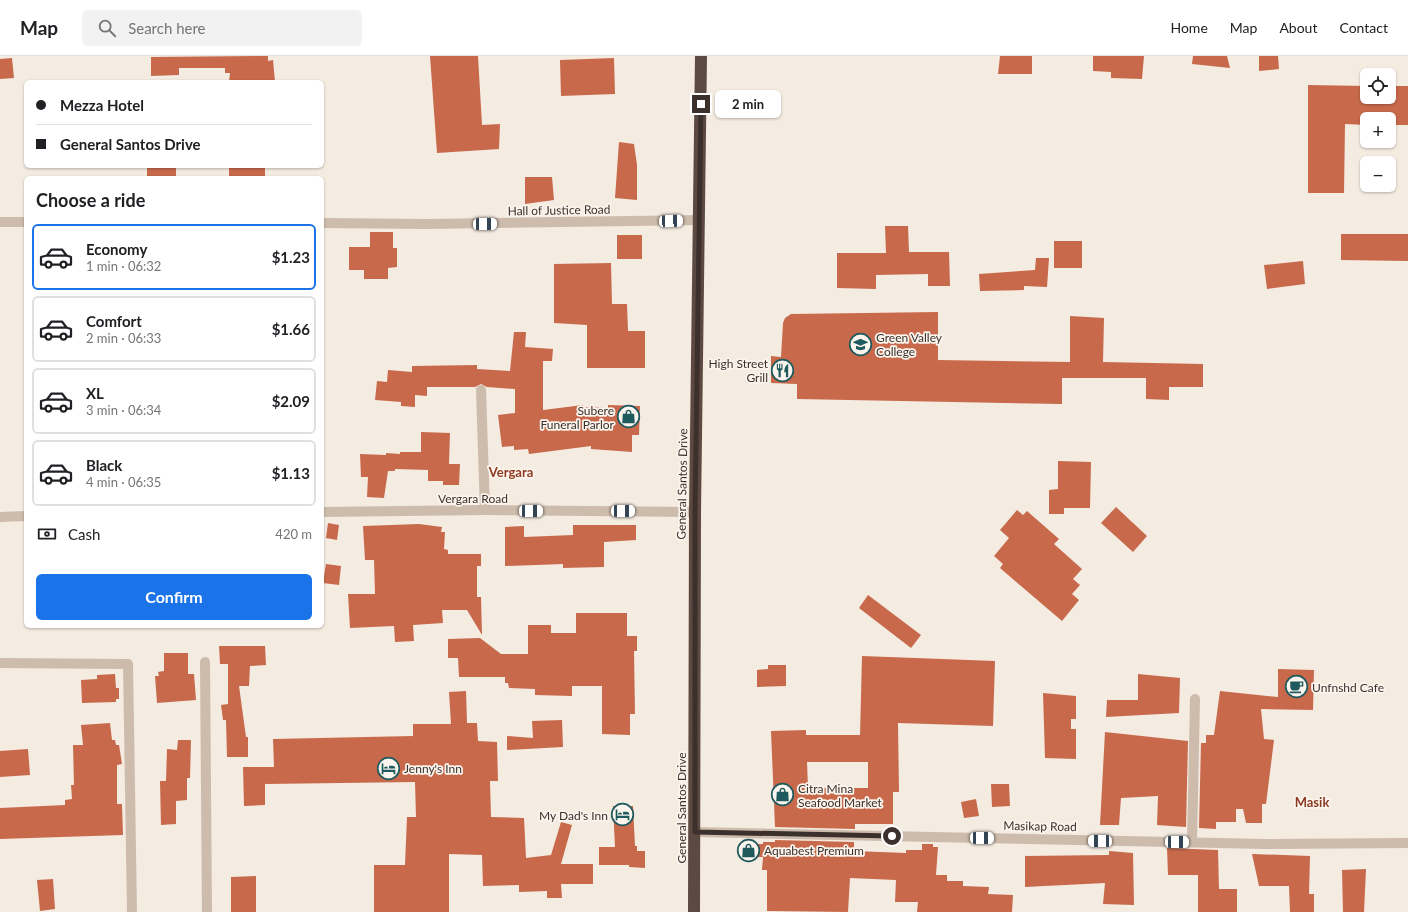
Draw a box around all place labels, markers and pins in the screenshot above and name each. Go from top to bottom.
place label: Green Valley College [876,330,943,359]
school or university icon: Green Valley College [847,331,873,357]
place label: High Street Grill [708,356,769,385]
restaurant icon: High Street Grill [770,357,796,383]
place label: Subere Funeral Parlor [540,403,615,432]
shop icon: Subere Funeral Parlor [616,404,642,430]
cafe icon: Unfnshd Cafe [1283,674,1309,700]
place label: Unfnshd Cafe [1312,680,1384,695]
hotel icon: Jenny's Inn [376,755,402,781]
place label: Jenny's Inn [404,761,462,776]
place label: Citra Mina Seafood Market [798,781,882,810]
shop icon: Citra Mina Seafood Market [770,782,796,808]
hotel icon: My Dad's Inn [610,802,636,828]
place label: My Dad's Inn [539,808,608,823]
shop icon: Aquabest Premium [736,837,762,863]
place label: Aquabest Premium [764,843,864,858]

